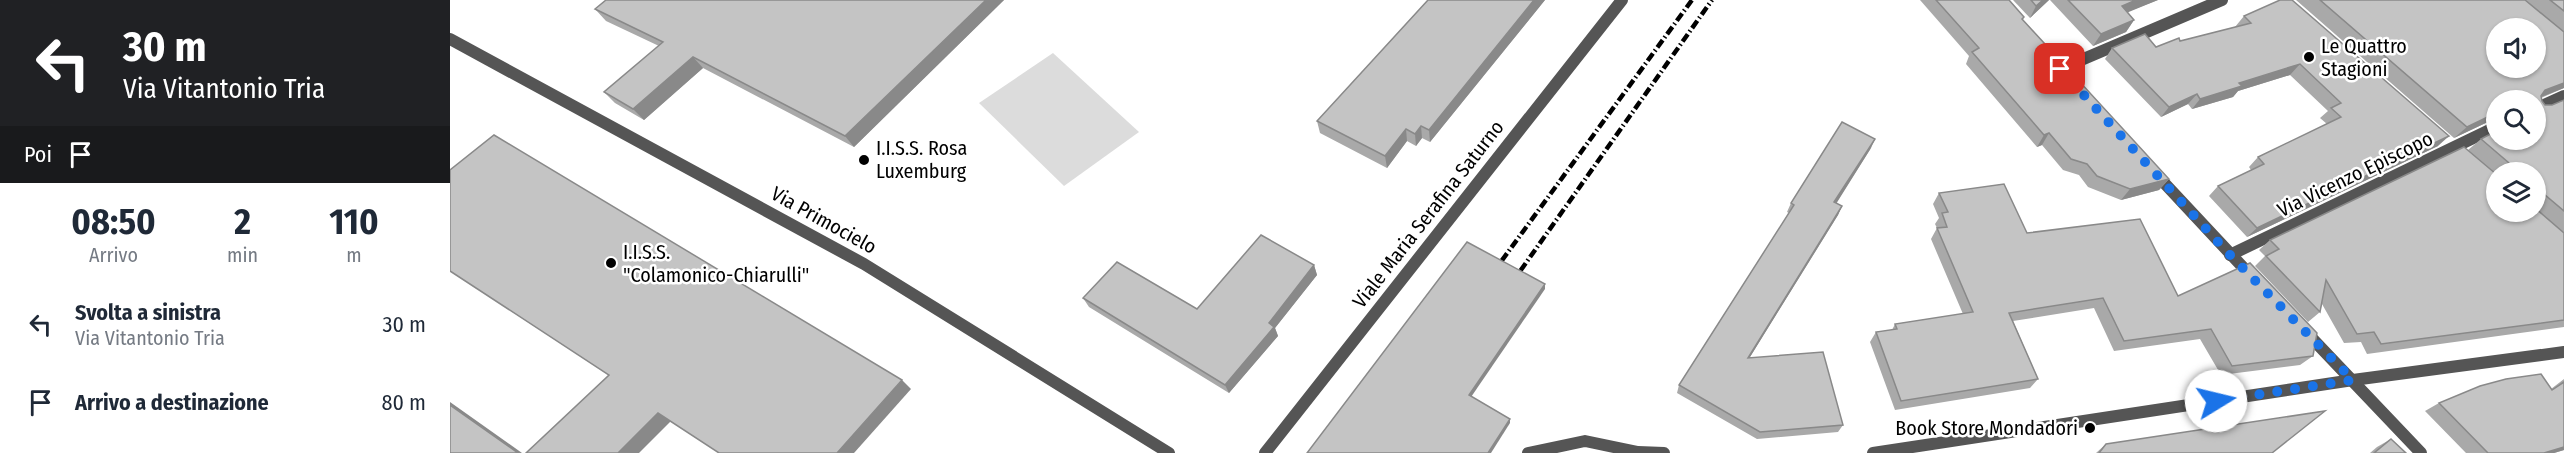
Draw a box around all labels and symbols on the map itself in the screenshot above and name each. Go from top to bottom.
place label: Le Quattro Stagioni [2321,34,2407,81]
pin [2034,43,2085,94]
marker: Le Quattro Stagioni [2302,50,2316,64]
street label: Viale Maria Serafina Saturno [1347,115,1509,313]
street label: Via Vicenzo Episcopo [2273,126,2437,222]
place label: I.I.S.S. Rosa Luxemburg [876,136,967,183]
marker: I.I.S.S. Rosa Luxemburg [857,153,871,167]
street label: Via Primocielo [767,181,881,259]
place label: I.I.S.S. "Colamonico-Chiarulli" [623,240,809,287]
marker: I.I.S.S. "Colamonico-Chiarulli" [604,256,618,270]
position arrow [2184,369,2248,433]
place label: Book Store Mondadori [1895,416,2078,440]
marker: Book Store Mondadori [2083,421,2097,435]

